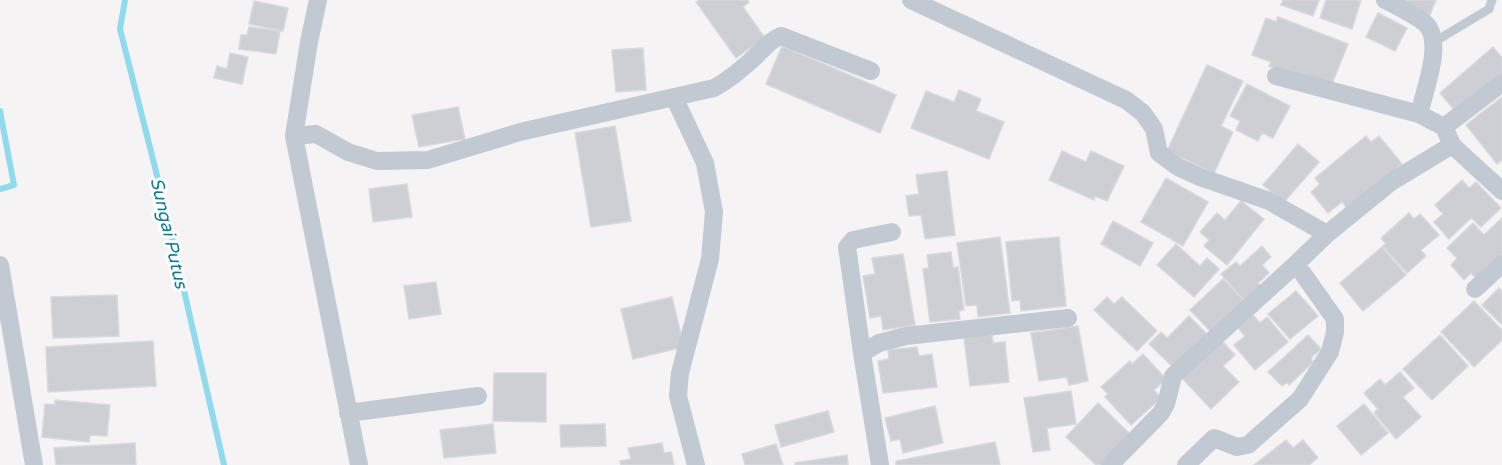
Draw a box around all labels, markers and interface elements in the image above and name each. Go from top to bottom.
water label: Sungai Putus [146,176,193,292]

